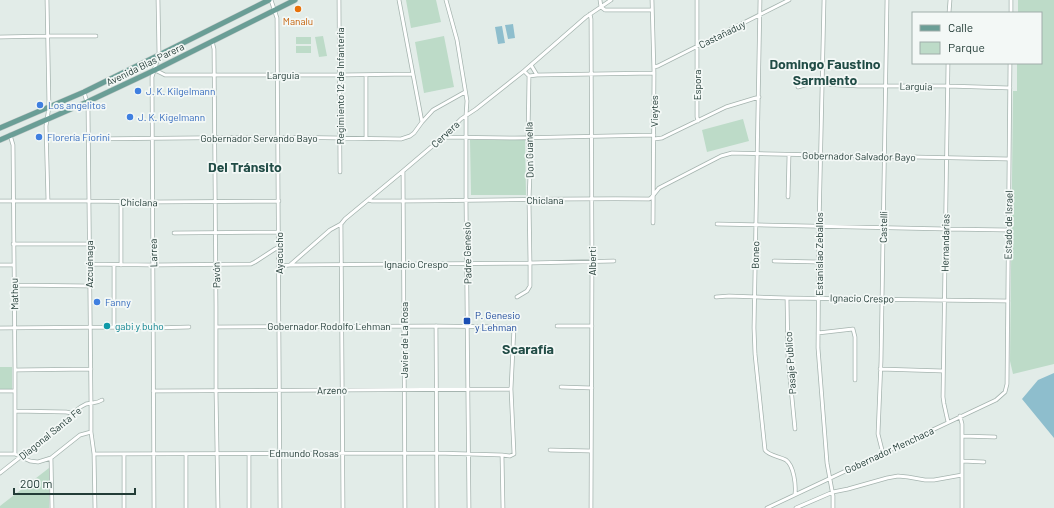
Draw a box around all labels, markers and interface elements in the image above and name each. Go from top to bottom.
marker: Manalu [293,4,303,14]
legend [912,12,1042,64]
place label: Manalu [283,15,313,27]
street label: Castañaduy [697,17,748,50]
text: Calle [948,20,973,34]
street label: Regimiento 12 de Infantería [334,28,346,145]
street label: Avenida Blas Parera [104,40,186,88]
text: Parque [948,40,985,54]
district label: Domingo Faustino Sarmiento [769,55,881,88]
street label: Larguia [267,69,299,81]
street label: Espora [691,70,703,100]
street label: Larguia [900,80,932,92]
place label: J. K. Kilgelmann [146,85,215,97]
marker: J. K. Kilgelmann [133,86,143,96]
street label: Vieytes [648,95,660,127]
place label: Los angelitos [48,99,106,111]
marker: Los angelitos [35,100,45,110]
place label: J. K. Kigelmann [138,111,205,123]
marker: J. K. Kigelmann [125,112,135,122]
street label: Cervera [428,118,462,150]
street label: Don Guanella [523,122,535,178]
place label: Florería Fiorini [47,131,110,143]
marker: Florería Fiorini [34,132,44,142]
street label: Gobernador Servando Bayo [200,132,318,144]
street label: Gobernador Salvador Bayo [802,149,916,163]
district label: Del Tránsito [208,158,282,175]
street label: Estado de Israel [1001,190,1015,260]
street label: Chiclana [526,194,564,206]
street label: Chiclana [120,196,158,208]
street label: Castelli [877,211,889,243]
street label: Estanislao Zeballos [813,212,825,296]
street label: Hernandarias [938,214,952,272]
street label: Padre Genesio [460,222,474,284]
street label: Ayacucho [273,232,285,274]
street label: Larrea [147,239,159,267]
street label: Azcuénaga [83,240,95,288]
street label: Boneo [749,241,761,269]
street label: Alberti [586,246,598,276]
street label: Ignacio Crespo [384,258,448,270]
street label: Pavón [210,262,222,288]
street label: Matheu [8,278,20,310]
street label: Ignacio Crespo [830,291,894,305]
place label: Fanny [105,296,131,308]
marker: Fanny [92,297,102,307]
street label: Javier de La Rosa [398,302,410,378]
place label: P. Genesio y Lehman [475,309,520,333]
marker: P. Genesio y Lehman [462,316,472,326]
place label: gabi y buho [115,320,164,332]
street label: Gobernador Rodolfo Lehman [267,320,391,332]
marker: gabi y buho [102,321,112,331]
street label: Pasaje Publico [782,331,798,395]
district label: Scarafía [502,340,554,357]
street label: Arzeno [317,384,347,396]
street label: Diagonal Santa Fe [16,404,84,462]
street label: Gobernador Menchaca [843,424,935,476]
street label: Edmundo Rosas [269,447,339,459]
scale bar [14,470,135,496]
text: 200 m [20,476,52,490]

